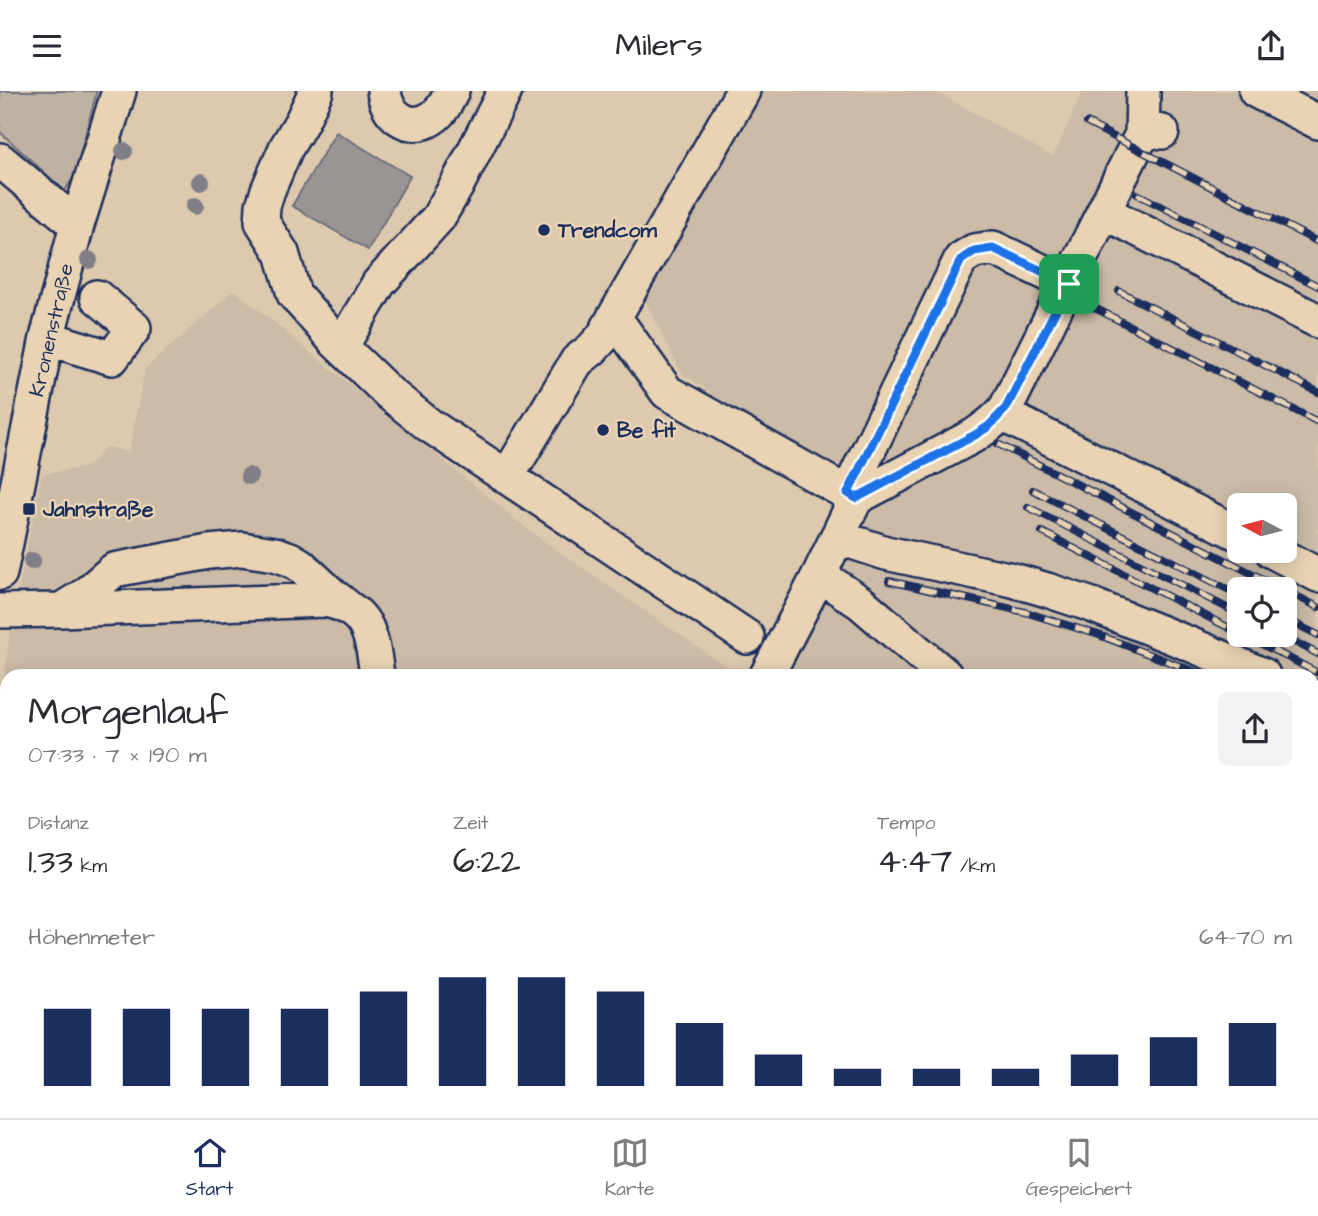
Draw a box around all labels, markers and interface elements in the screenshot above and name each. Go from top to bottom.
text: Milers [615,23,703,68]
icon: menu [28,27,66,65]
icon: share [1252,27,1290,65]
place label: Trendcom [557,216,657,245]
marker: Trendcom [536,222,552,238]
pin [1039,254,1099,314]
street label: Kronenstraße [22,261,81,400]
icon: arrive [1050,265,1088,303]
place label: Be fit [617,416,676,445]
marker: Be fit [595,422,611,438]
north arrow [1227,493,1297,563]
map controls [1227,493,1297,647]
place label: Jahnstraße [42,495,154,524]
marker: Jahnstraße [21,501,37,517]
button: locate [1227,577,1297,647]
text: Morgenlauf [28,687,228,739]
button: share [1218,692,1292,766]
text: 07:33 · 7 × 190 m [28,739,207,771]
text: Distanz [28,810,89,837]
text: Zeit [453,810,488,837]
text: Tempo [877,810,936,837]
text: 1.33 [28,837,73,886]
text: 6:22 [453,837,521,886]
text: 4:47 [877,837,952,886]
text: km [73,853,107,880]
text: /km [952,853,995,880]
text: Höhenmeter [28,921,155,953]
text: 64–70 m [1199,921,1292,953]
tab: Start [186,1134,233,1203]
tab: Karte [605,1134,654,1203]
tab: Gespeichert [1026,1134,1132,1203]

